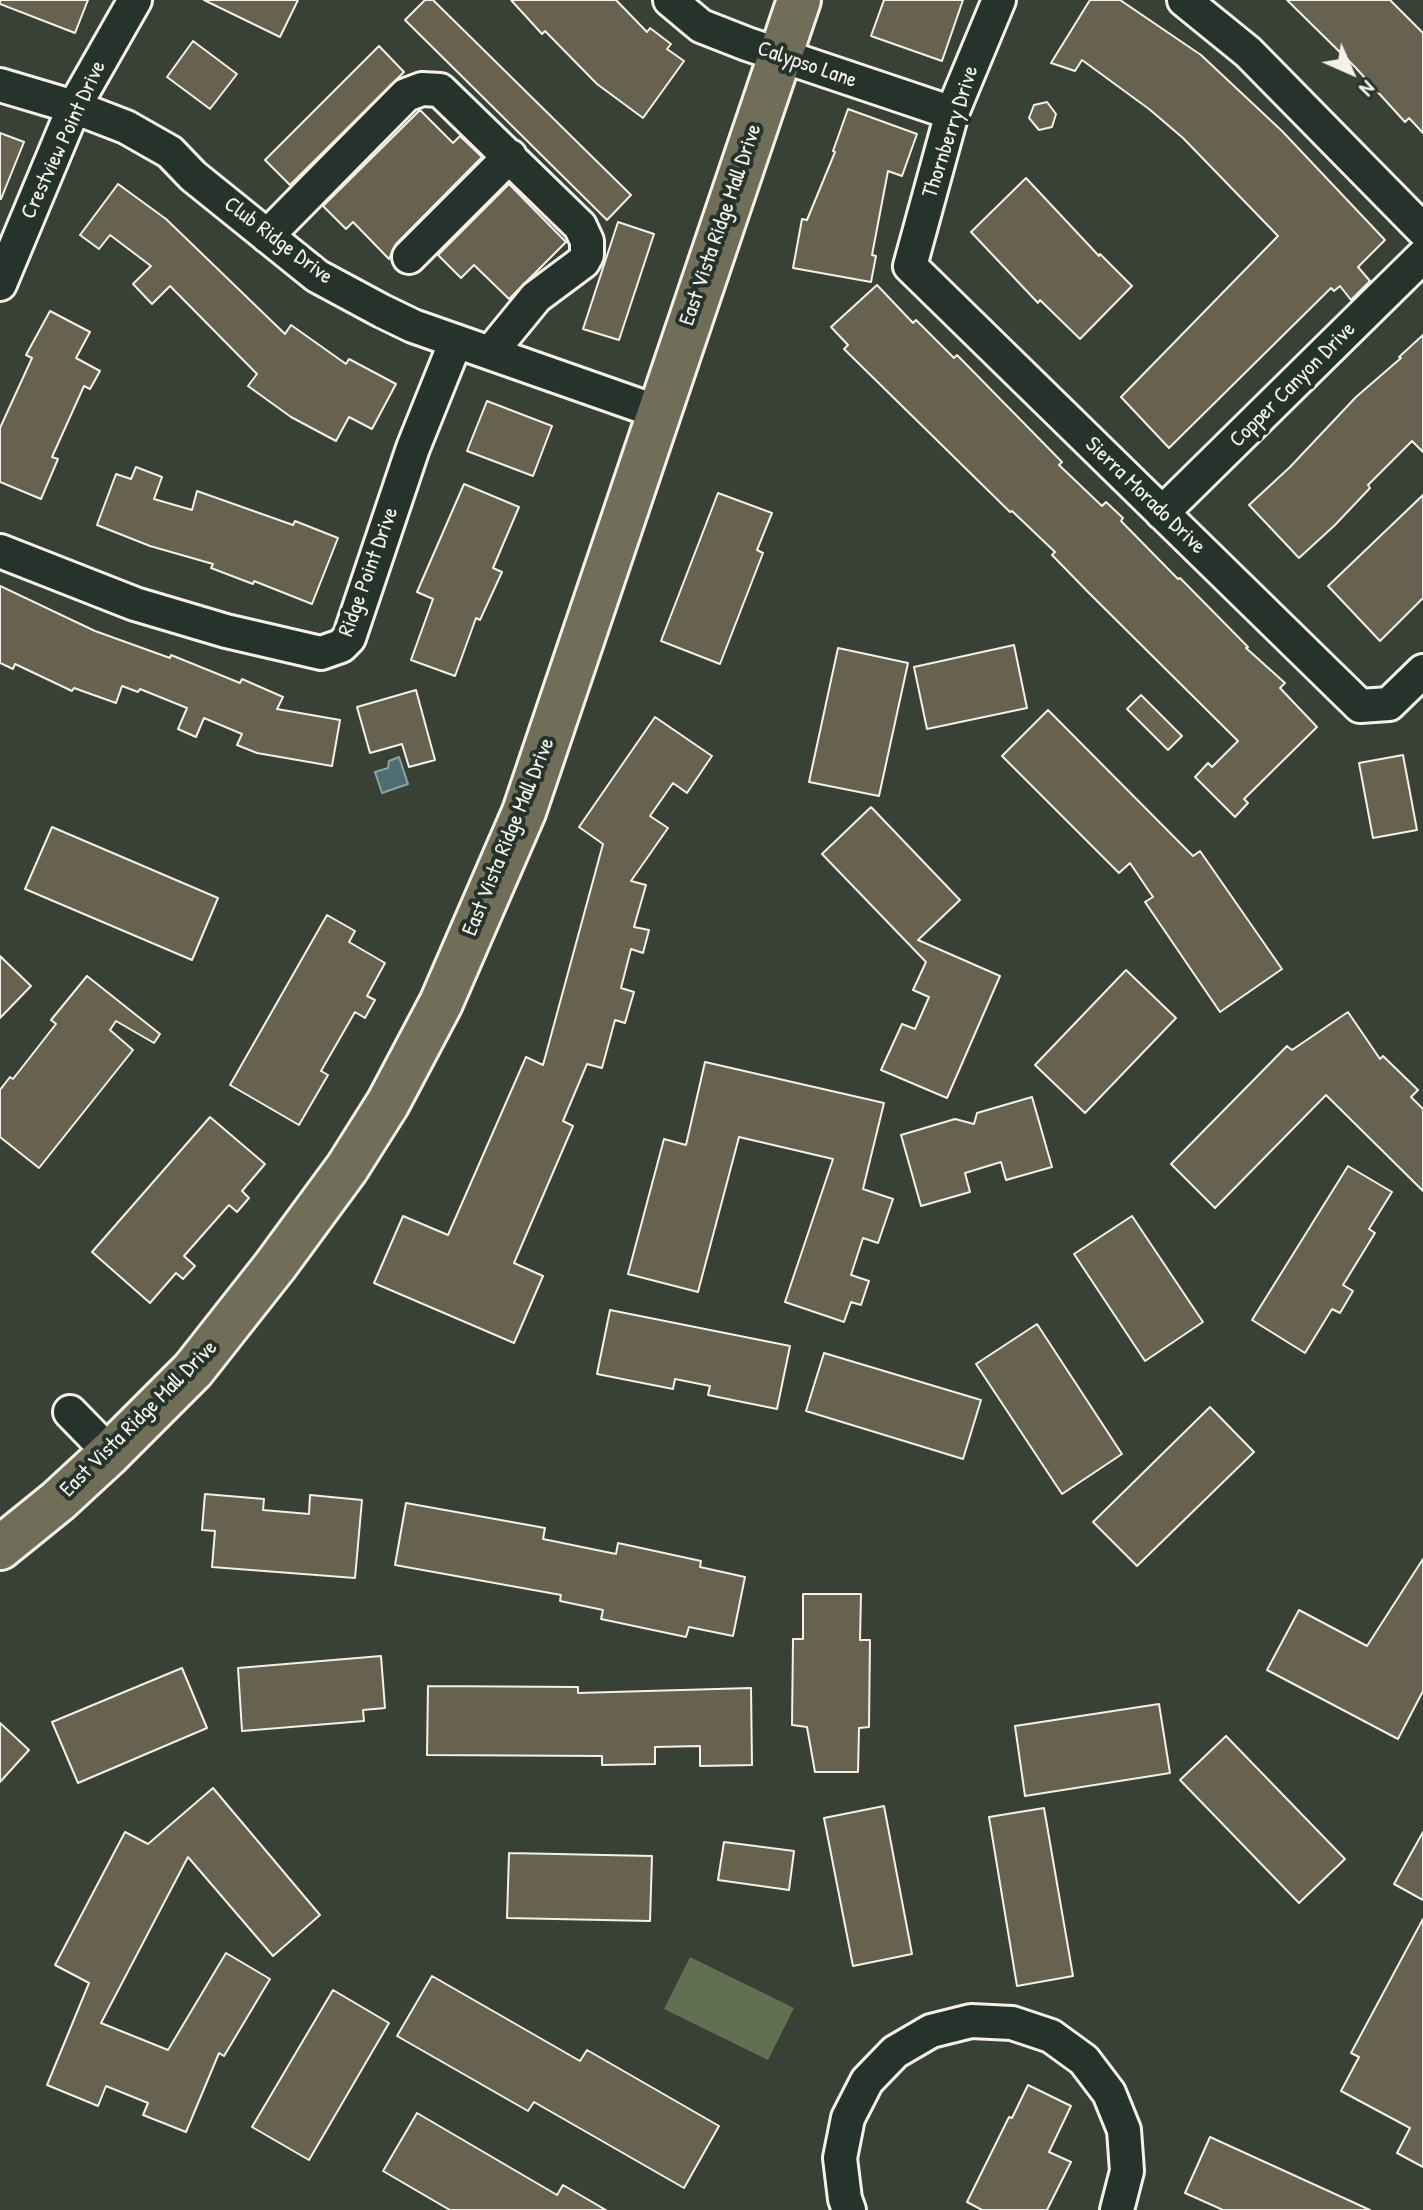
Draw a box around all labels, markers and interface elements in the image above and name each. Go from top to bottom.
north arrow [1311,32,1391,112]
street label: Calypso Lane [754,36,860,94]
street label: Crestview Point Drive [16,57,112,223]
street label: Thornberry Drive [917,63,985,201]
text: N [1353,74,1383,104]
street label: East Vista Ridge Mall Drive [674,121,768,329]
street label: Club Ridge Drive [218,192,338,290]
street label: Copper Canyon Drive [1225,317,1361,453]
street label: Sierra Morado Drive [1079,432,1211,560]
street label: Ridge Point Drive [333,504,405,640]
street label: East Vista Ridge Mall Drive [457,734,561,940]
street label: East Vista Ridge Mall Drive [55,1335,223,1503]

